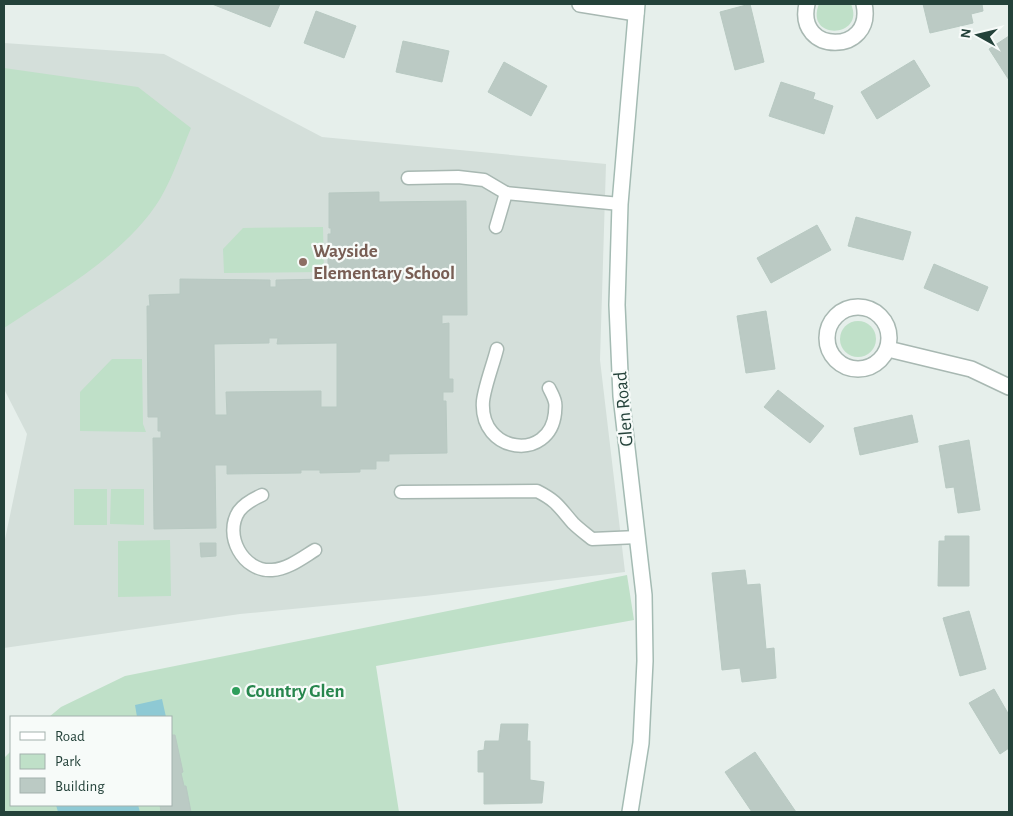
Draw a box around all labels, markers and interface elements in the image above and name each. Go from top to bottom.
north arrow [953,10,1003,60]
text: N [959,28,974,39]
place label: Wayside Elementary School [313,242,455,283]
marker: Wayside Elementary School [297,256,309,268]
street label: Glen Road [611,370,637,447]
place label: Country Glen [246,682,344,701]
marker: Country Glen [230,685,242,697]
legend [10,716,172,806]
text: Road [55,729,85,744]
text: Park [55,754,81,769]
text: Building [55,779,105,794]

